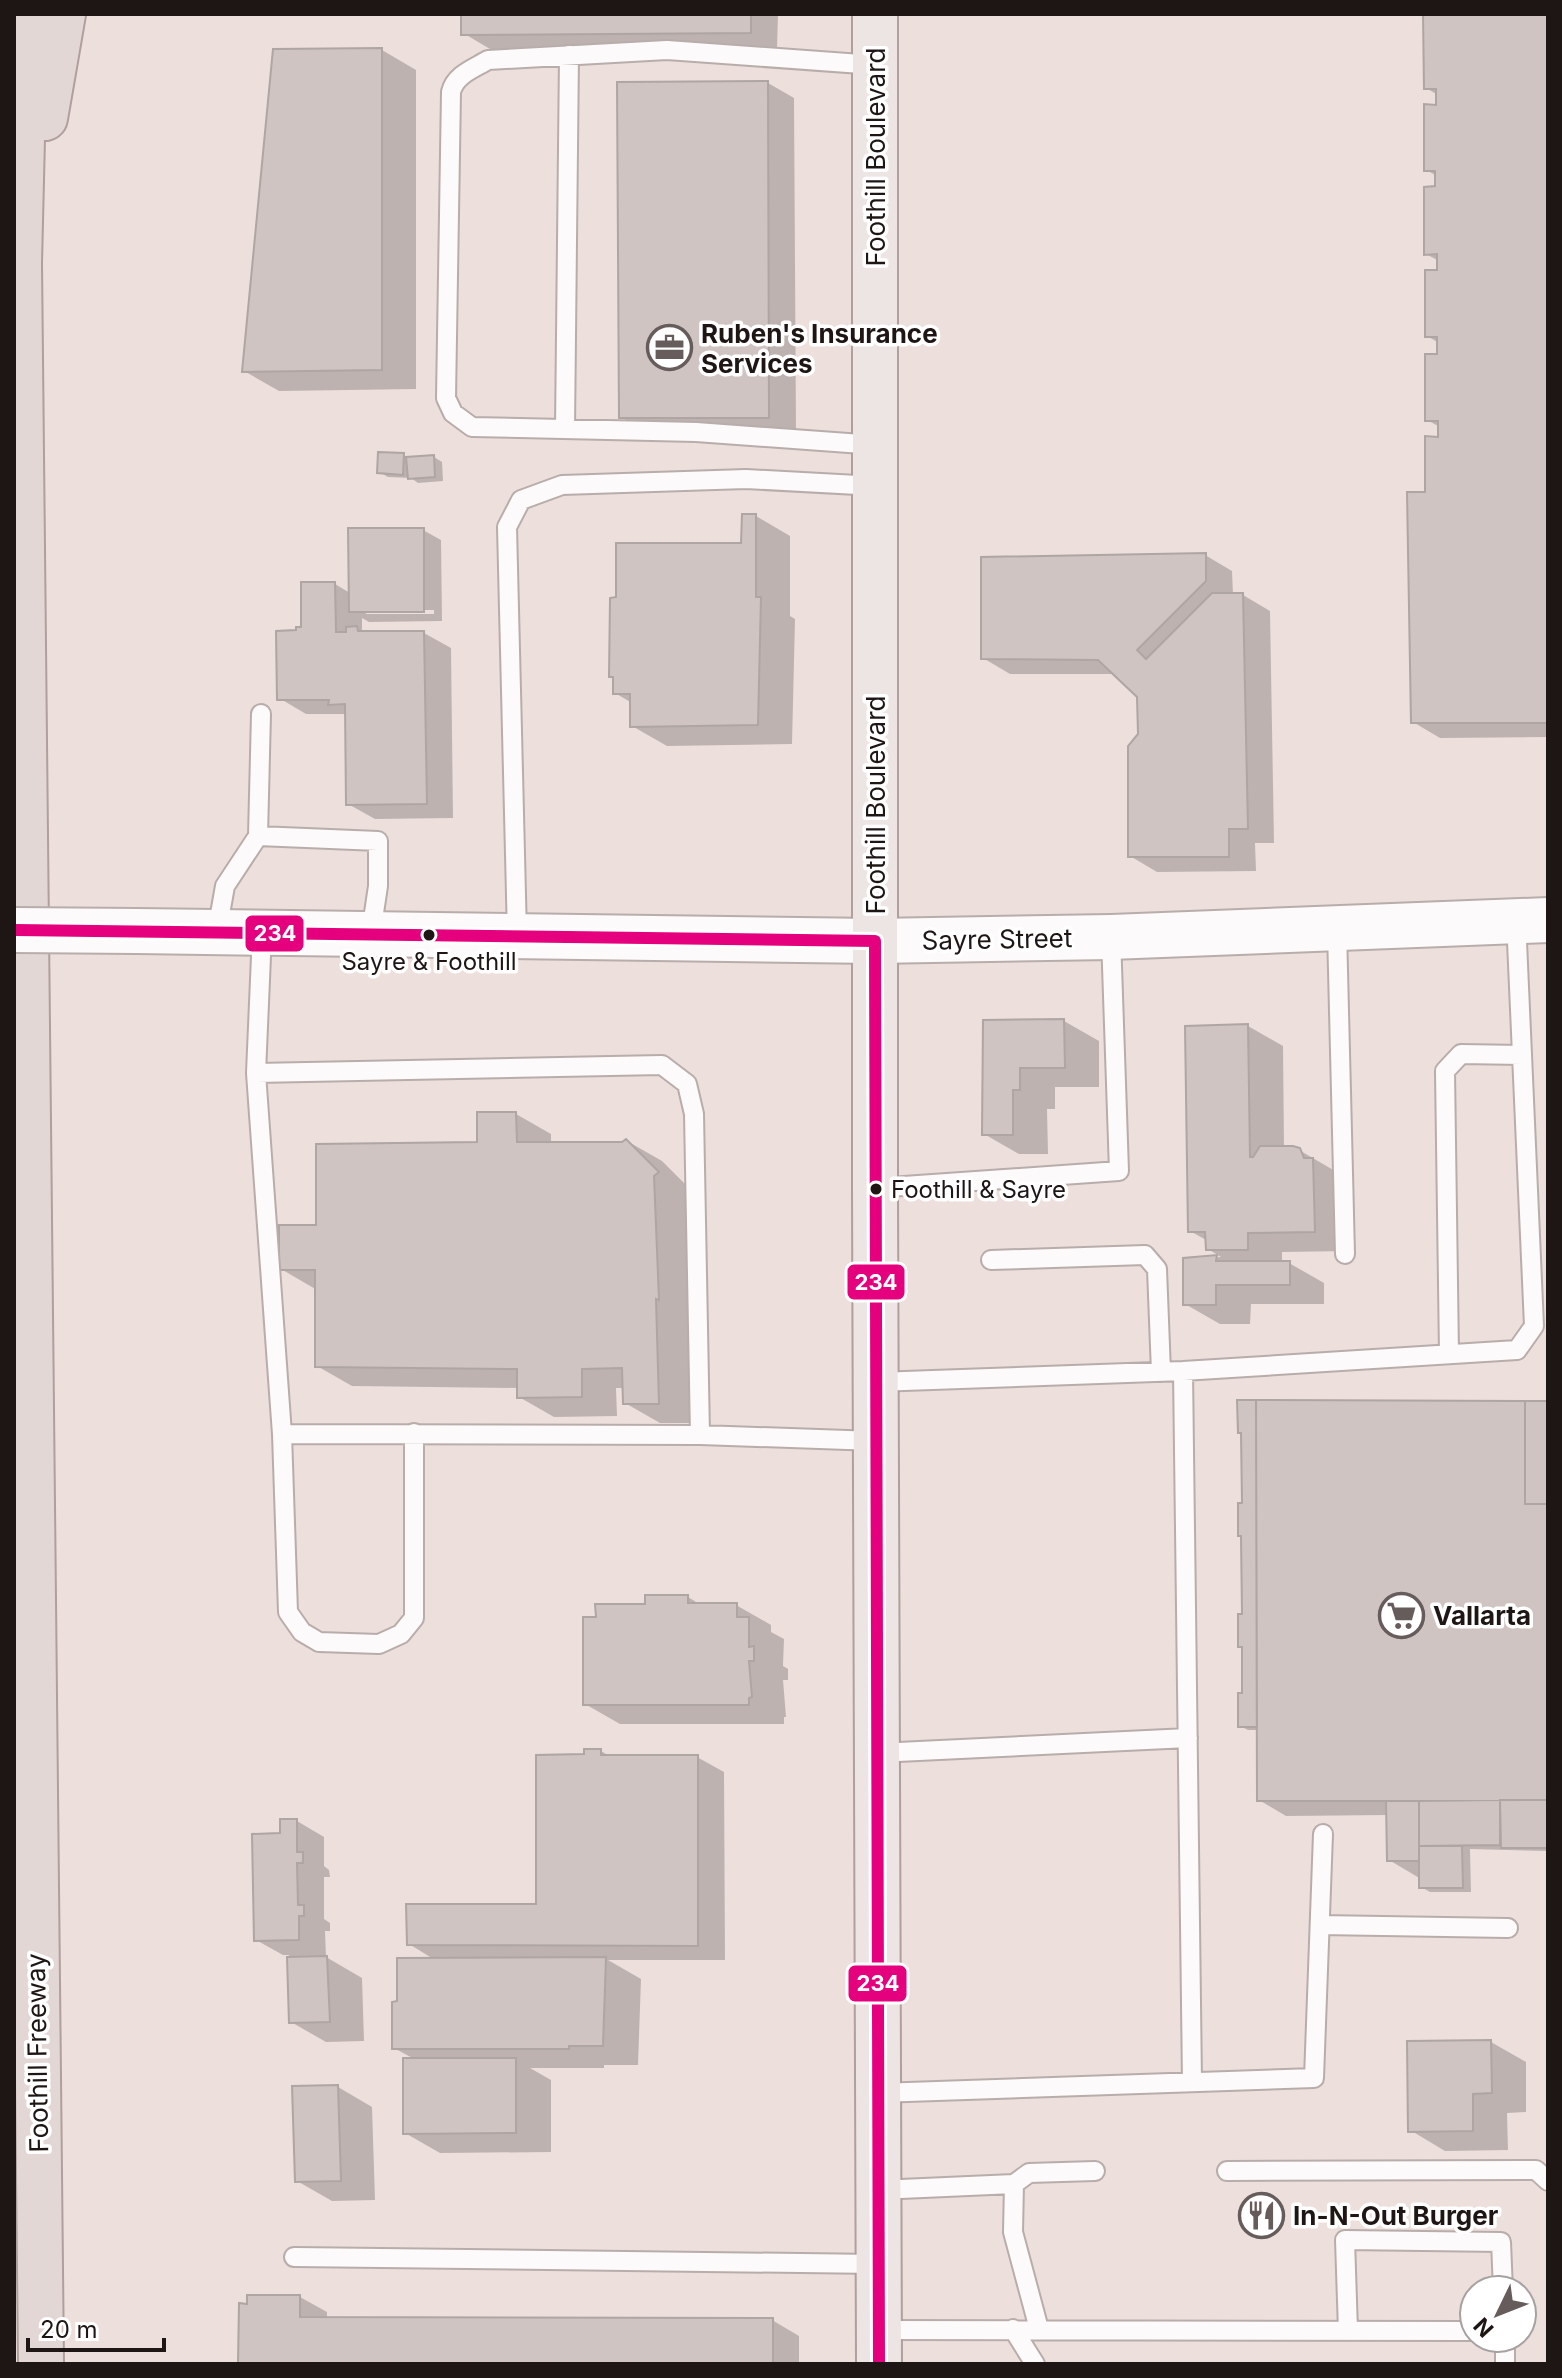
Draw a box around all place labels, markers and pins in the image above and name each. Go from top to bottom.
place label: Ruben's Insurance Services [701,318,938,379]
office icon: Ruben's Insurance Services [646,324,694,372]
marker: Sayre & Foothill [421,927,437,943]
place label: Sayre & Foothill [341,947,517,976]
place label: Foothill & Sayre [891,1175,1066,1204]
marker: Foothill & Sayre [868,1181,884,1197]
supermarket icon: Vallarta [1378,1591,1426,1639]
place label: Vallarta [1433,1600,1531,1631]
restaurant icon: In-N-Out Burger [1238,2191,1286,2239]
place label: In-N-Out Burger [1293,2200,1499,2231]

